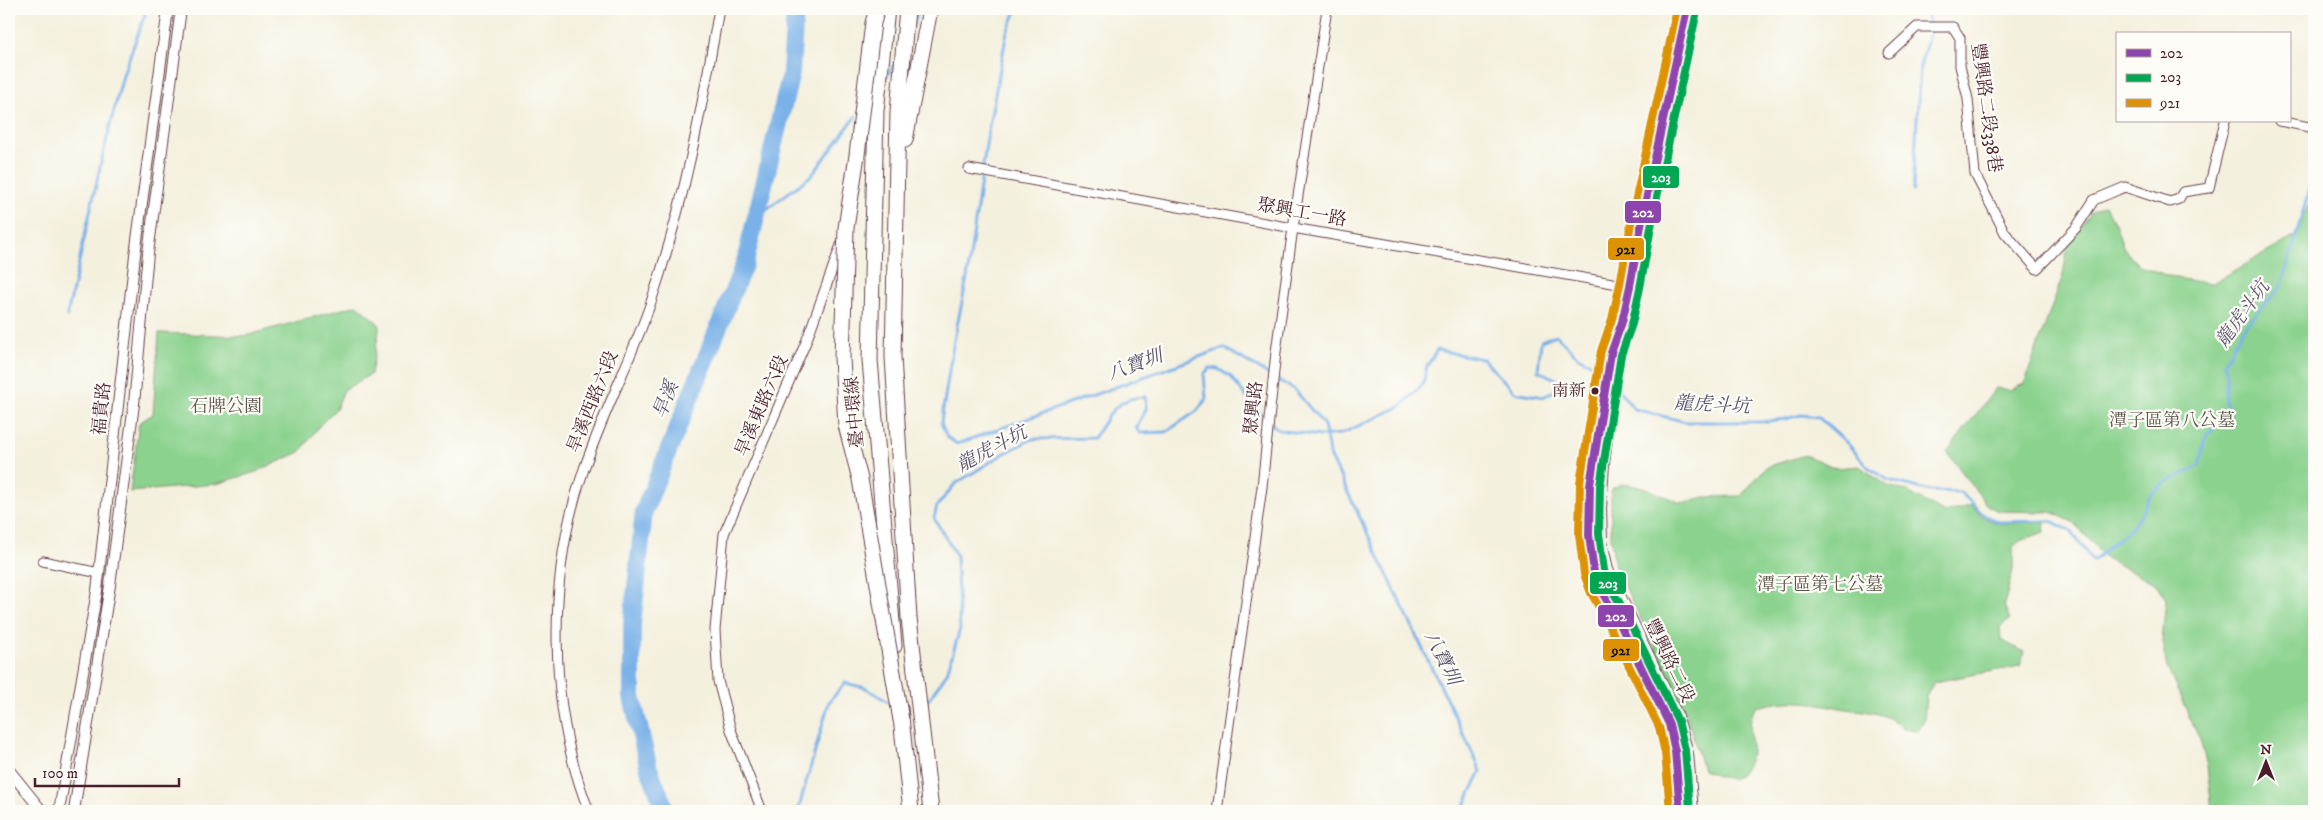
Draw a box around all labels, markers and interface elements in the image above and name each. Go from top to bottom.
legend [2116,32,2290,122]
street label: 豐興路二段338巷 [1966,42,2006,174]
text: 202 [2160,44,2183,63]
text: 203 [2160,68,2181,87]
text: 921 [2159,94,2180,113]
line badge: 203 [1642,165,1680,189]
text: 203 [1651,169,1671,187]
street label: 聚興工一路 [1256,194,1348,232]
line badge: 202 [1624,200,1662,224]
text: 202 [1632,204,1655,222]
line badge: 921 [1607,237,1645,261]
text: 921 [1615,241,1636,259]
water label: 龍虎斗坑 [2211,274,2276,352]
water label: 八寶圳 [1104,343,1169,386]
street label: 旱溪西路六段 [563,348,623,456]
street label: 旱溪東路六段 [731,352,793,460]
street label: 臺中環線 [841,375,869,449]
water label: 旱溪 [648,376,685,422]
street label: 聚興路 [1240,380,1268,436]
place label: 南新 [1552,380,1586,402]
street label: 福貴路 [88,381,116,437]
marker: 南新 [1590,386,1600,396]
water label: 龍虎斗坑 [1673,392,1754,419]
park label: 石牌公園 [190,396,262,418]
park label: 潭子區第八公墓 [2109,410,2235,432]
water label: 龍虎斗坑 [953,420,1034,477]
line badge: 203 [1589,571,1627,595]
park label: 潭子區第七公墓 [1757,574,1883,596]
text: 203 [1598,575,1618,593]
line badge: 202 [1597,604,1635,628]
text: 202 [1605,608,1628,626]
street label: 豐興路二段 [1639,616,1699,706]
water label: 八寶圳 [1419,627,1466,691]
line badge: 921 [1602,638,1640,662]
text: 921 [1610,642,1631,660]
north arrow [2240,738,2290,788]
text: N [2260,741,2272,759]
scale bar [35,755,179,787]
text: 100 m [42,764,78,783]

